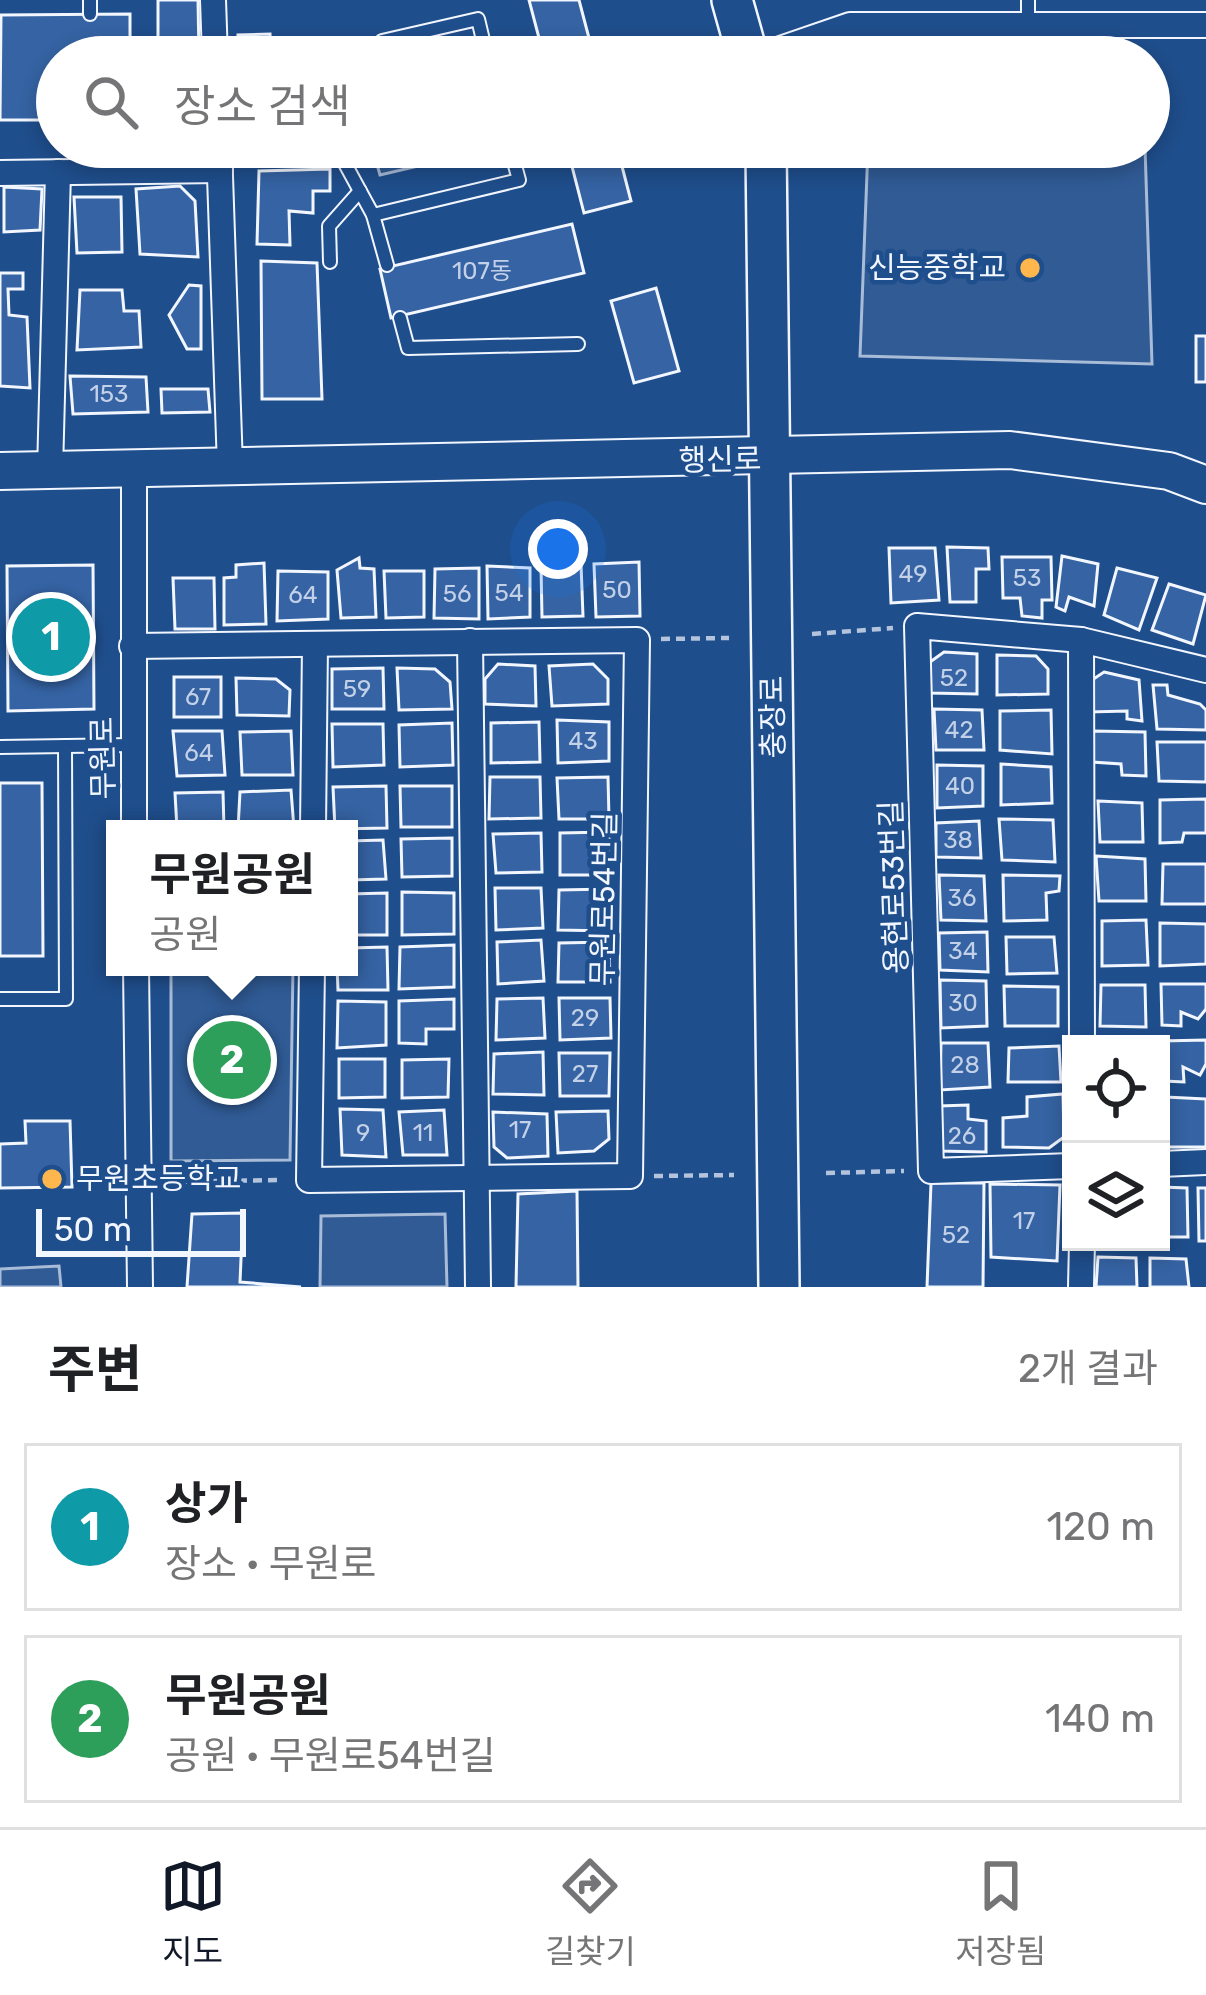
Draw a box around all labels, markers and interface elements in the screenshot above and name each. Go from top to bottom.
search box [36,36,1170,168]
icon: search [78,69,144,135]
text: 장소 검색 [174,80,351,133]
place label: 신능중학교 [868,250,1006,286]
marker: 신능중학교 [1017,255,1043,281]
house number: 107동 [452,257,512,285]
house number: 153 [90,380,128,408]
street label: 행신로 [678,441,762,479]
your location [528,519,588,579]
house number: 49 [899,560,927,588]
house number: 53 [1013,564,1041,592]
house number: 50 [602,576,632,604]
house number: 54 [494,579,524,607]
house number: 56 [443,580,471,608]
house number: 64 [288,581,318,609]
pin: 1 [12,592,90,682]
house number: 52 [940,664,968,692]
house number: 59 [343,675,371,703]
street label: 충장로 [754,675,792,759]
house number: 67 [185,683,211,711]
street label: 무원로 [84,716,122,800]
house number: 42 [945,716,974,744]
house number: 43 [568,727,598,755]
house number: 64 [184,739,214,767]
house number: 40 [945,772,975,800]
street label: 용현로53번길 [873,799,915,975]
street label: 무원로54번길 [584,811,624,987]
popup [106,820,358,976]
house number: 38 [943,826,973,854]
text: 무원공원 [149,848,315,901]
house number: 36 [948,884,976,912]
text: 공원 [149,912,221,958]
house number: 34 [948,937,978,965]
house number: 30 [948,989,978,1017]
house number: 29 [571,1004,599,1032]
pin: 2 [193,1015,271,1105]
map controls [1062,1035,1170,1251]
button: locate [1062,1035,1170,1143]
house number: 28 [950,1051,980,1079]
house number: 27 [572,1060,598,1088]
house number: 17 [509,1116,531,1144]
house number: 9 [356,1119,370,1147]
house number: 11 [413,1119,433,1147]
house number: 26 [948,1122,976,1150]
button: layers [1062,1143,1170,1251]
place label: 무원초등학교 [76,1161,242,1197]
marker: 무원초등학교 [39,1166,65,1192]
scale bar [36,1203,246,1256]
house number: 17 [1013,1207,1035,1235]
text: 50 m [54,1210,132,1249]
house number: 52 [942,1221,970,1249]
text: 주변 [48,1339,142,1400]
text: 2개 결과 [1018,1346,1158,1392]
text: 상가 [165,1477,248,1530]
text: 1 [80,1504,100,1550]
text: 120 m [1046,1504,1155,1550]
text: 장소 · 무원로 [165,1541,376,1587]
text: 무원공원 [165,1669,331,1722]
text: 2 [77,1696,103,1742]
text: 140 m [1045,1696,1155,1742]
text: 공원 · 무원로54번길 [165,1733,496,1779]
tab: 지도 [160,1853,226,1973]
tab: 길찾기 [545,1853,636,1973]
tab: 저장됨 [955,1853,1046,1973]

